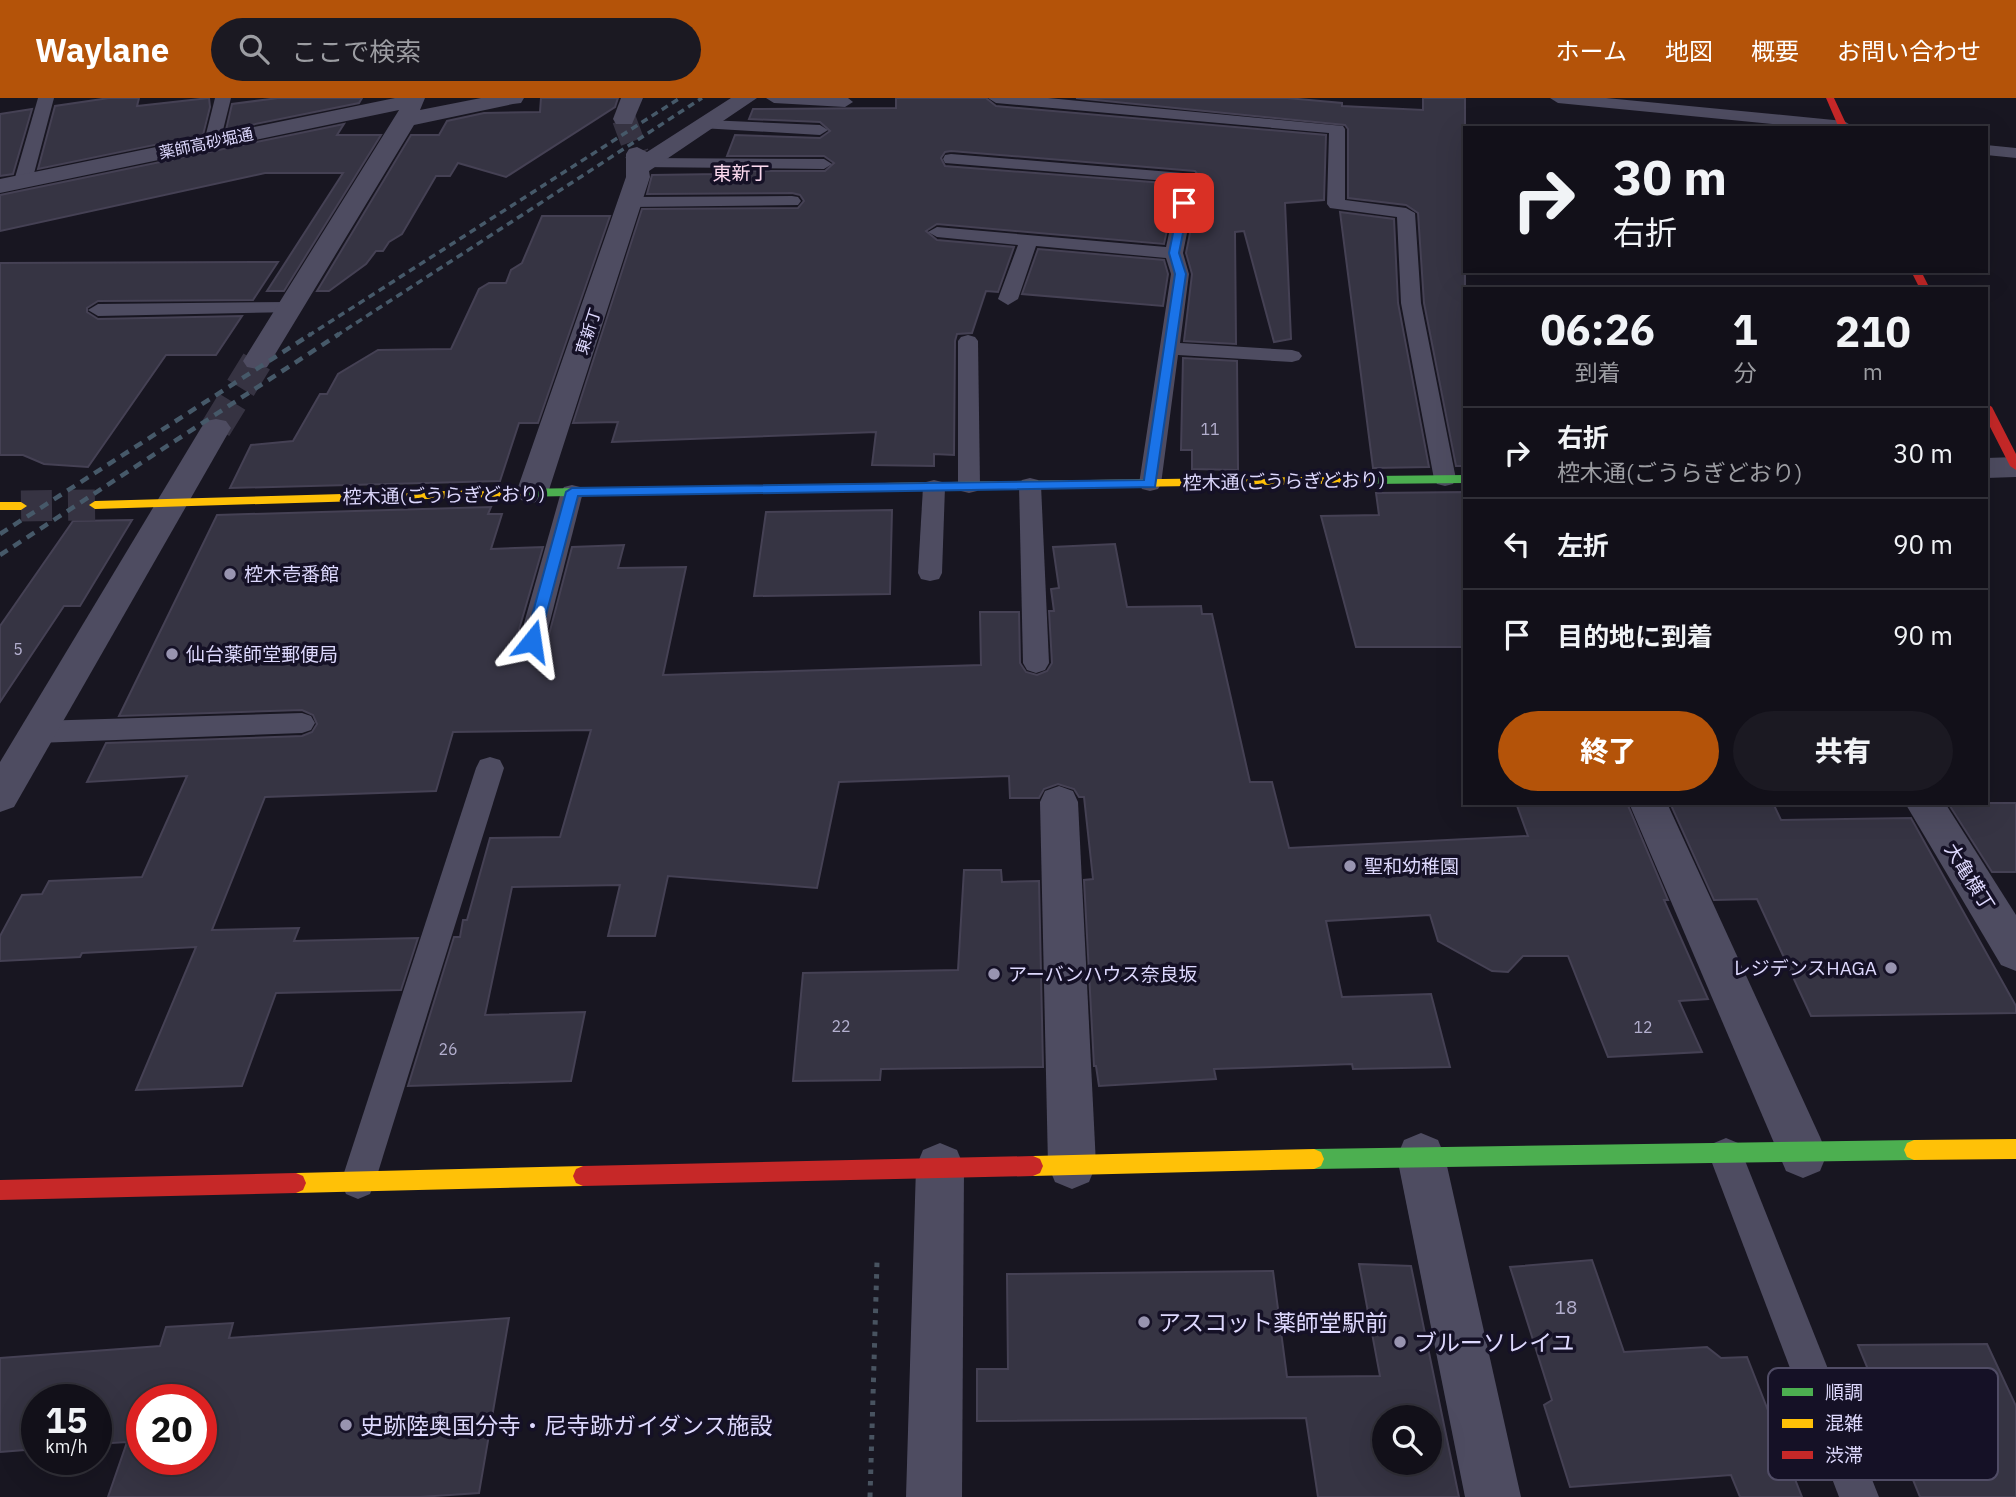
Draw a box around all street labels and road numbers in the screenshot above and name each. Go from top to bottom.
street label: 薬師高砂堀通 [157,123,255,163]
street label: 東新丁 [571,305,605,357]
street label: 椌木通(ごうらぎどおり) [1182,467,1386,495]
street label: 椌木通(ごうらぎどおり) [342,481,546,509]
street label: 大亀横丁 [1940,838,2000,916]

